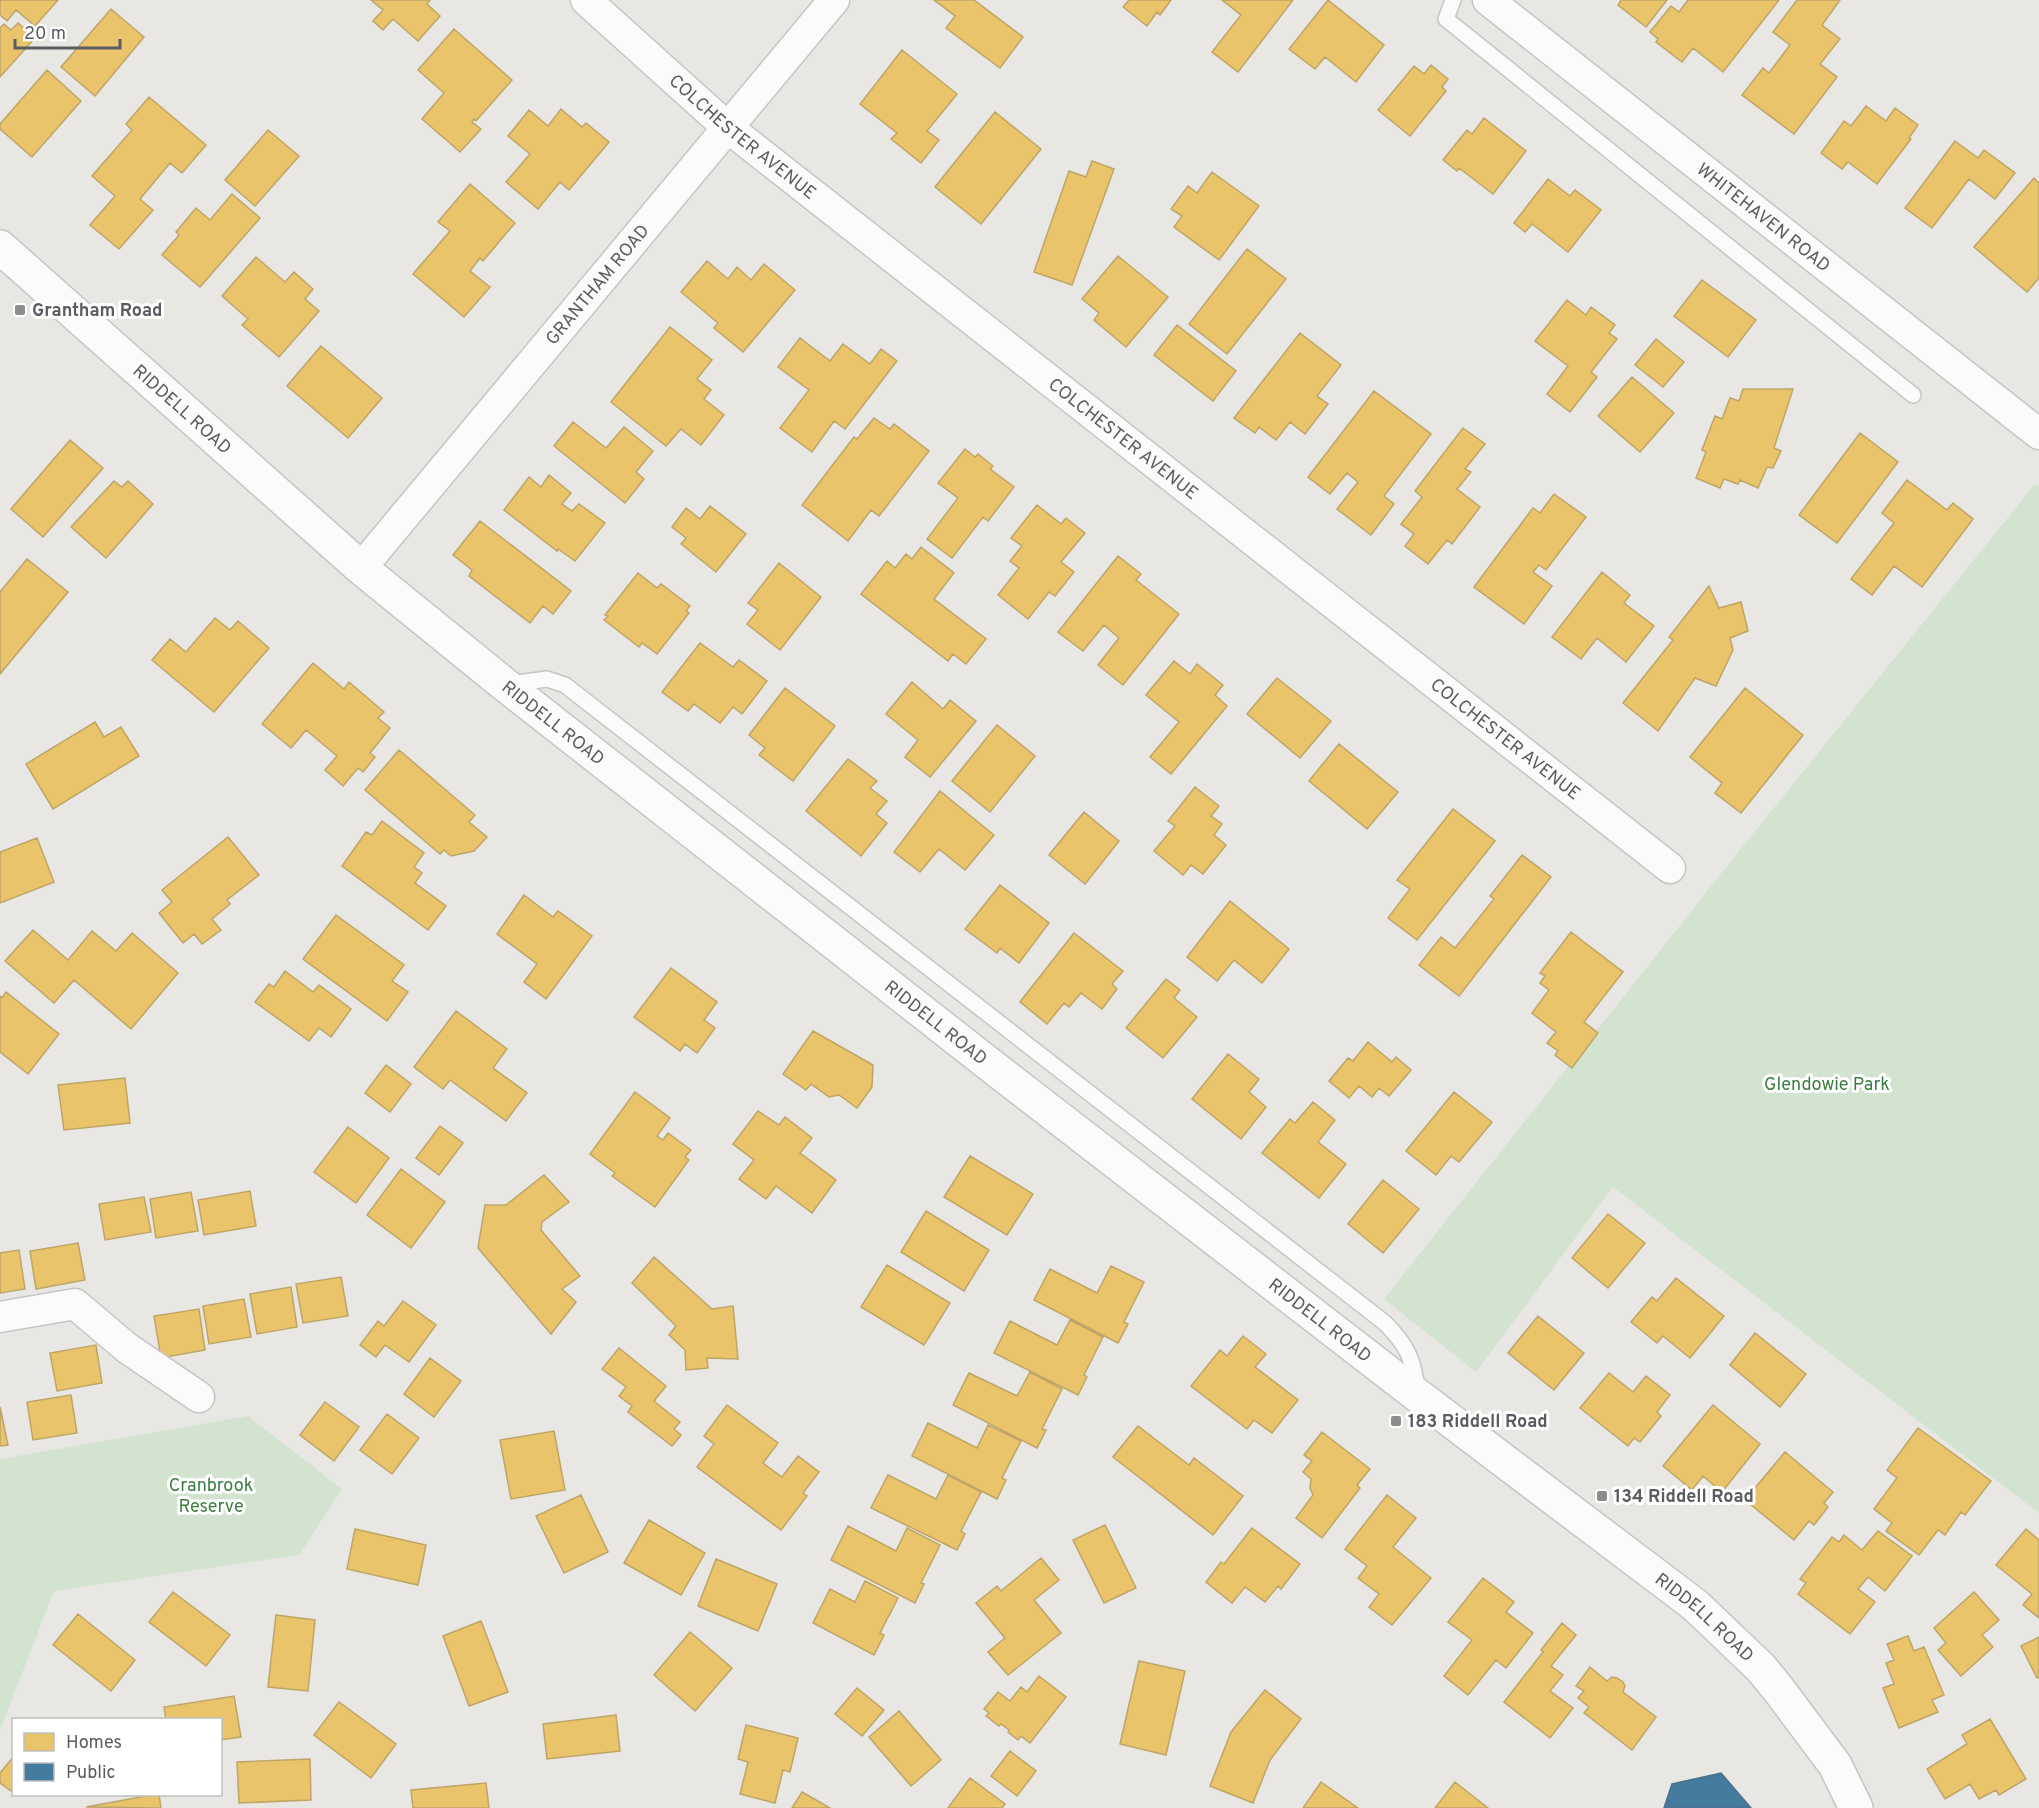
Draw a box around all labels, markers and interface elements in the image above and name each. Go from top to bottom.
scale bar [15,12,120,50]
text: 20 m [24,23,66,46]
street label: COLCHESTER AVENUE [663,70,820,205]
street label: WHITEHAVEN ROAD [1691,159,1834,278]
street label: GRANTHAM ROAD [541,220,655,350]
place label: Grantham Road [32,300,163,323]
marker: Grantham Road [13,303,27,317]
street label: RIDDELL ROAD [127,360,236,460]
street label: COLCHESTER AVENUE [1043,374,1202,506]
street label: COLCHESTER AVENUE [1425,674,1584,806]
street label: RIDDELL ROAD [496,676,609,771]
street label: RIDDELL ROAD [879,976,991,1071]
park label: Glendowie Park [1764,1074,1890,1097]
street label: RIDDELL ROAD [1263,1274,1376,1369]
place label: 183 Riddell Road [1408,1411,1548,1434]
marker: 183 Riddell Road [1389,1414,1403,1428]
park label: Cranbrook Reserve [169,1475,253,1519]
place label: 134 Riddell Road [1614,1486,1754,1509]
marker: 134 Riddell Road [1595,1489,1609,1503]
street label: RIDDELL ROAD [1650,1569,1758,1668]
legend [12,1718,222,1796]
text: Homes [66,1732,122,1755]
text: Public [66,1762,116,1785]

